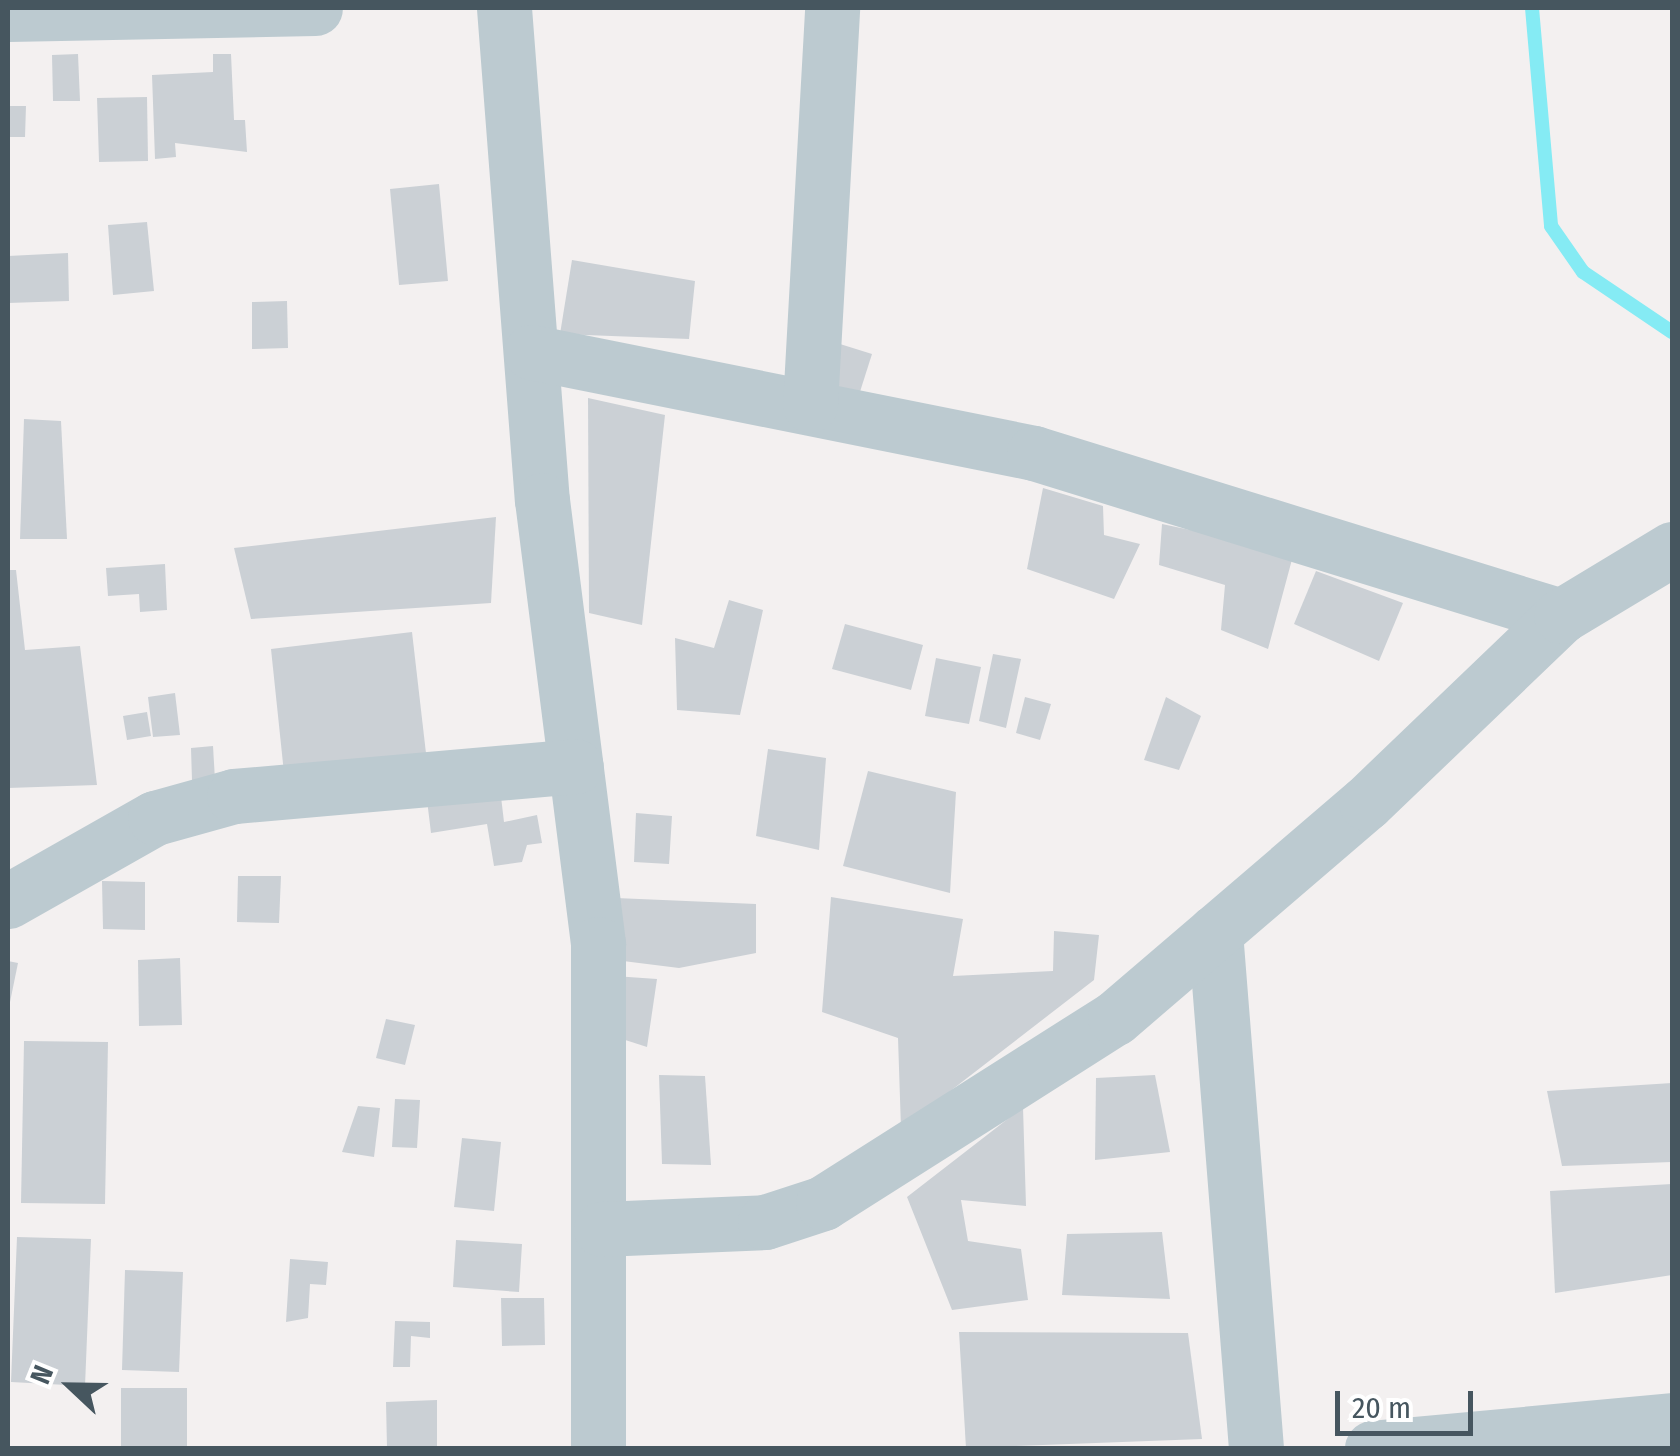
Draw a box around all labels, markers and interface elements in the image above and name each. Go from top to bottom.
north arrow [20,1336,120,1436]
text: N [23,1361,60,1389]
scale bar [1340,1371,1478,1433]
text: 20 m [1352,1390,1411,1426]

